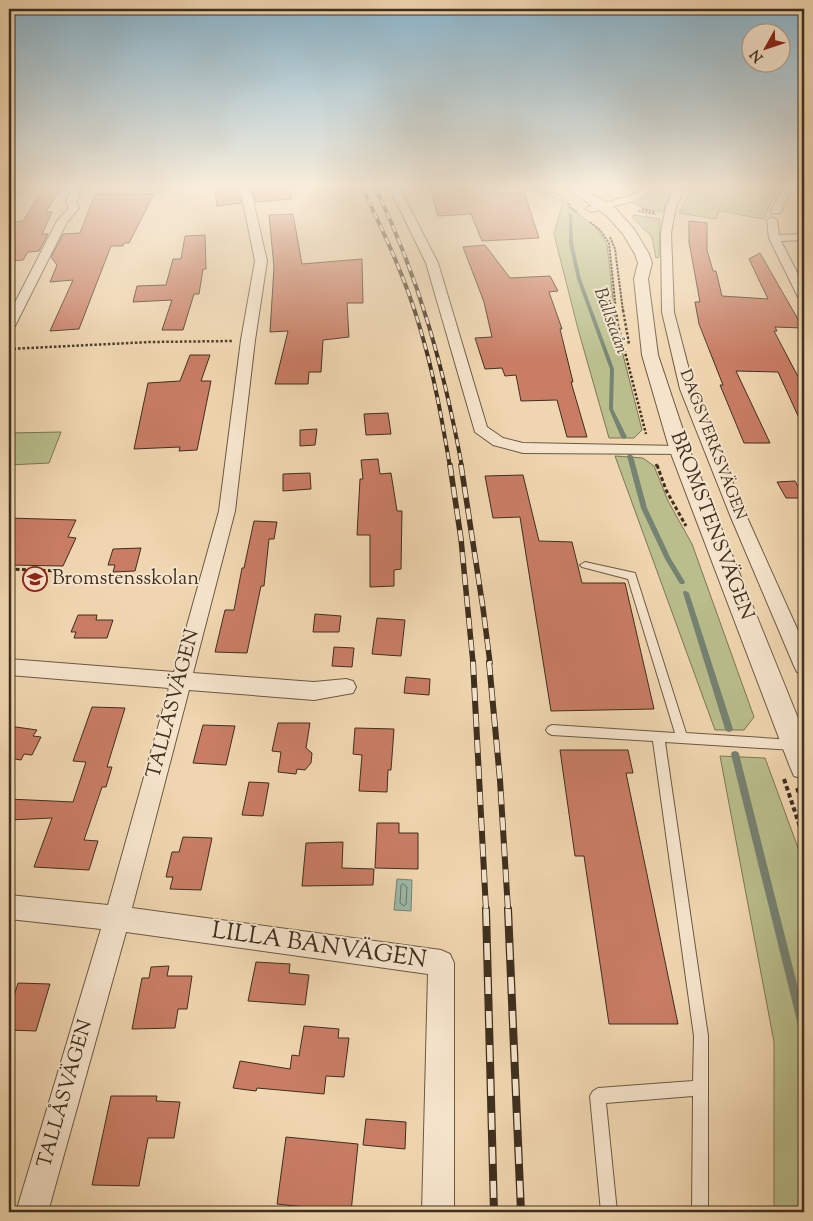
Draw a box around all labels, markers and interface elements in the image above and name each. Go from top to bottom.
north arrow [740,22,790,72]
text: N [746,44,769,66]
water label: Bällstaån [586,284,634,358]
street label: DAGSVERKSVÄGEN [673,366,751,524]
street label: BROMSTENSVÄGEN [662,428,760,625]
place label: Bromstensskolan [52,565,199,594]
school or university icon: Bromstensskolan [22,566,48,592]
street label: TALLÅSVÄGEN [139,626,208,782]
street label: LILLA BANVÄGEN [209,914,429,978]
street label: TALLÅSVÄGEN [30,1016,101,1172]

